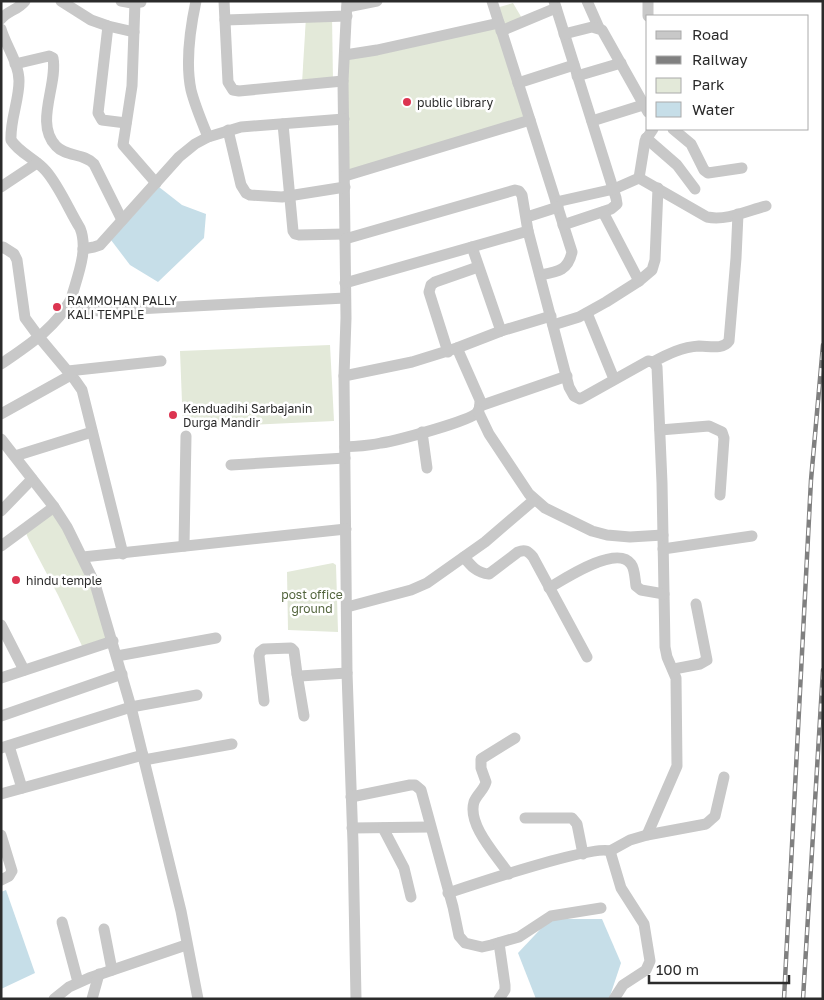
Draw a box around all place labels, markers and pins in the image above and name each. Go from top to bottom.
place label: public library [417,95,493,110]
marker: public library [401,96,413,108]
place label: RAMMOHAN PALLY KALI TEMPLE [67,293,177,322]
marker: RAMMOHAN PALLY KALI TEMPLE [51,301,63,313]
place label: Kenduadihi Sarbajanin Durga Mandir [183,401,312,430]
marker: Kenduadihi Sarbajanin Durga Mandir [167,409,179,421]
place label: hindu temple [26,573,102,588]
marker: hindu temple [10,574,22,586]

